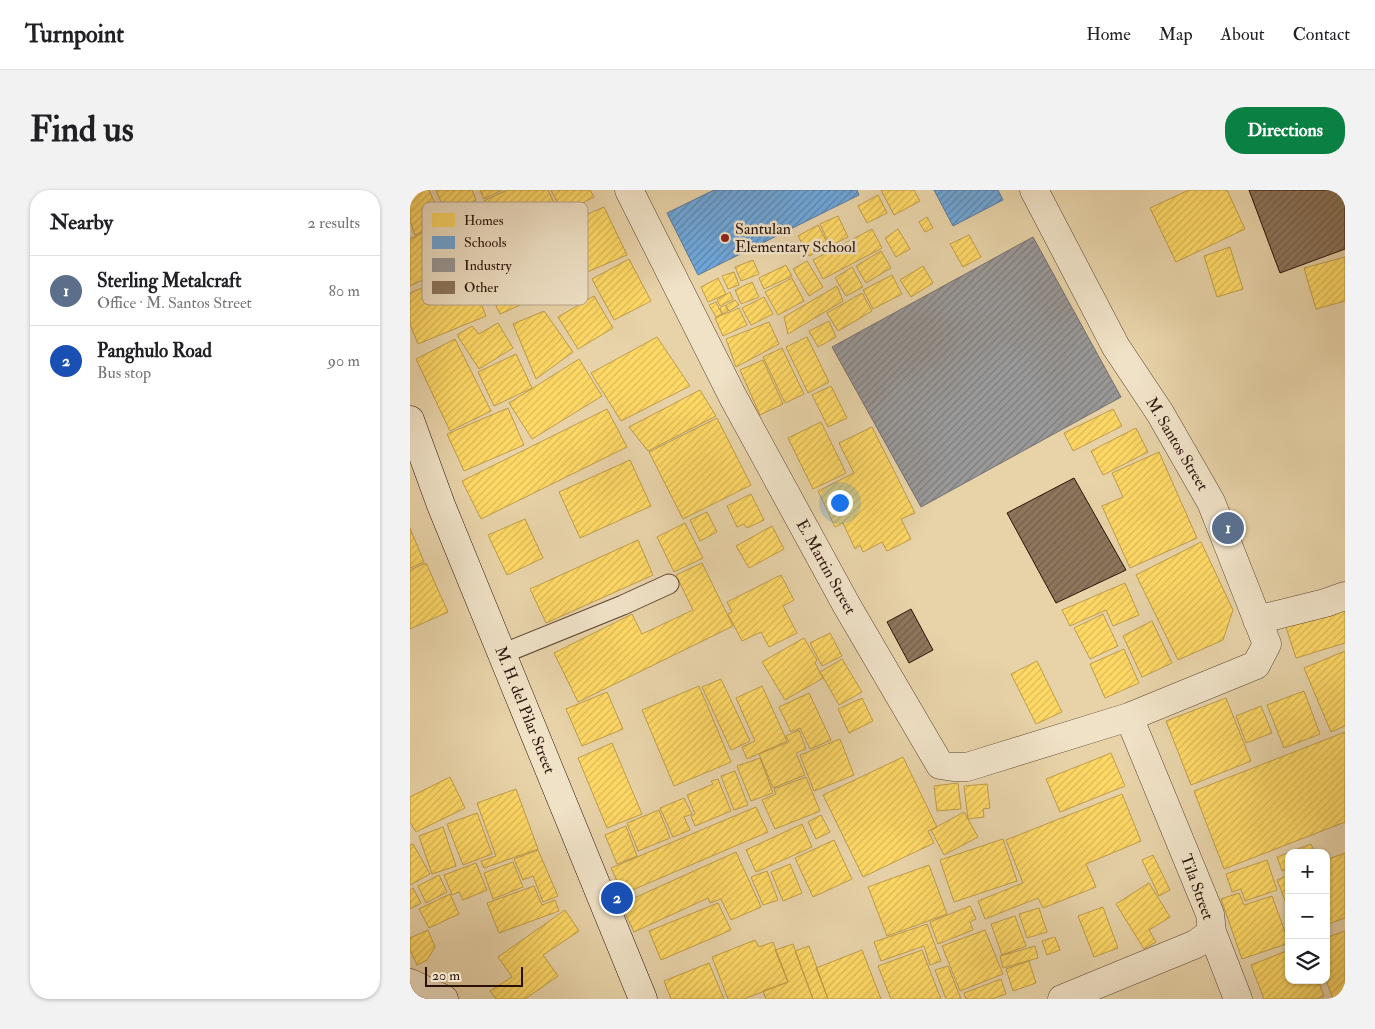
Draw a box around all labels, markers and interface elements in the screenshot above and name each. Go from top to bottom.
text: Turnpoint [25,19,124,50]
text: Home [1086,23,1131,46]
text: Map [1159,23,1193,46]
text: About [1221,23,1265,46]
text: Contact [1293,23,1350,46]
button: Directions [1225,107,1345,154]
text: Find us [30,108,134,152]
legend [422,202,588,305]
text: Nearby [50,209,113,236]
text: Homes [464,212,504,229]
text: 2 results [307,213,360,233]
place label: Santulan Elementary School [735,219,856,257]
marker: Santulan Elementary School [719,232,731,244]
text: Schools [464,234,507,251]
text: Industry [464,257,513,275]
text: Sterling Metalcraft [97,269,241,293]
text: Other [464,279,499,296]
text: 1 [63,281,69,301]
text: 80 m [329,281,360,301]
text: Office · M. Santos Street [97,293,252,313]
text: Panghulo Road [97,339,212,363]
text: 2 [62,351,70,371]
text: 90 m [328,351,360,371]
text: Bus stop [97,363,151,383]
street label: M. Santos Street [1141,393,1213,495]
your location [827,490,853,516]
pin: 1 [1212,509,1244,547]
street label: E. Martin Street [792,516,860,618]
street label: M. H. del Pilar Street [490,643,560,777]
map controls [1285,849,1330,984]
button: + [1285,849,1330,894]
street label: Tila Street [1176,851,1218,923]
pin: 2 [601,879,633,917]
button: − [1285,894,1330,939]
button: layers [1285,939,1330,984]
scale bar [425,964,522,987]
text: 20 m [432,967,460,984]

